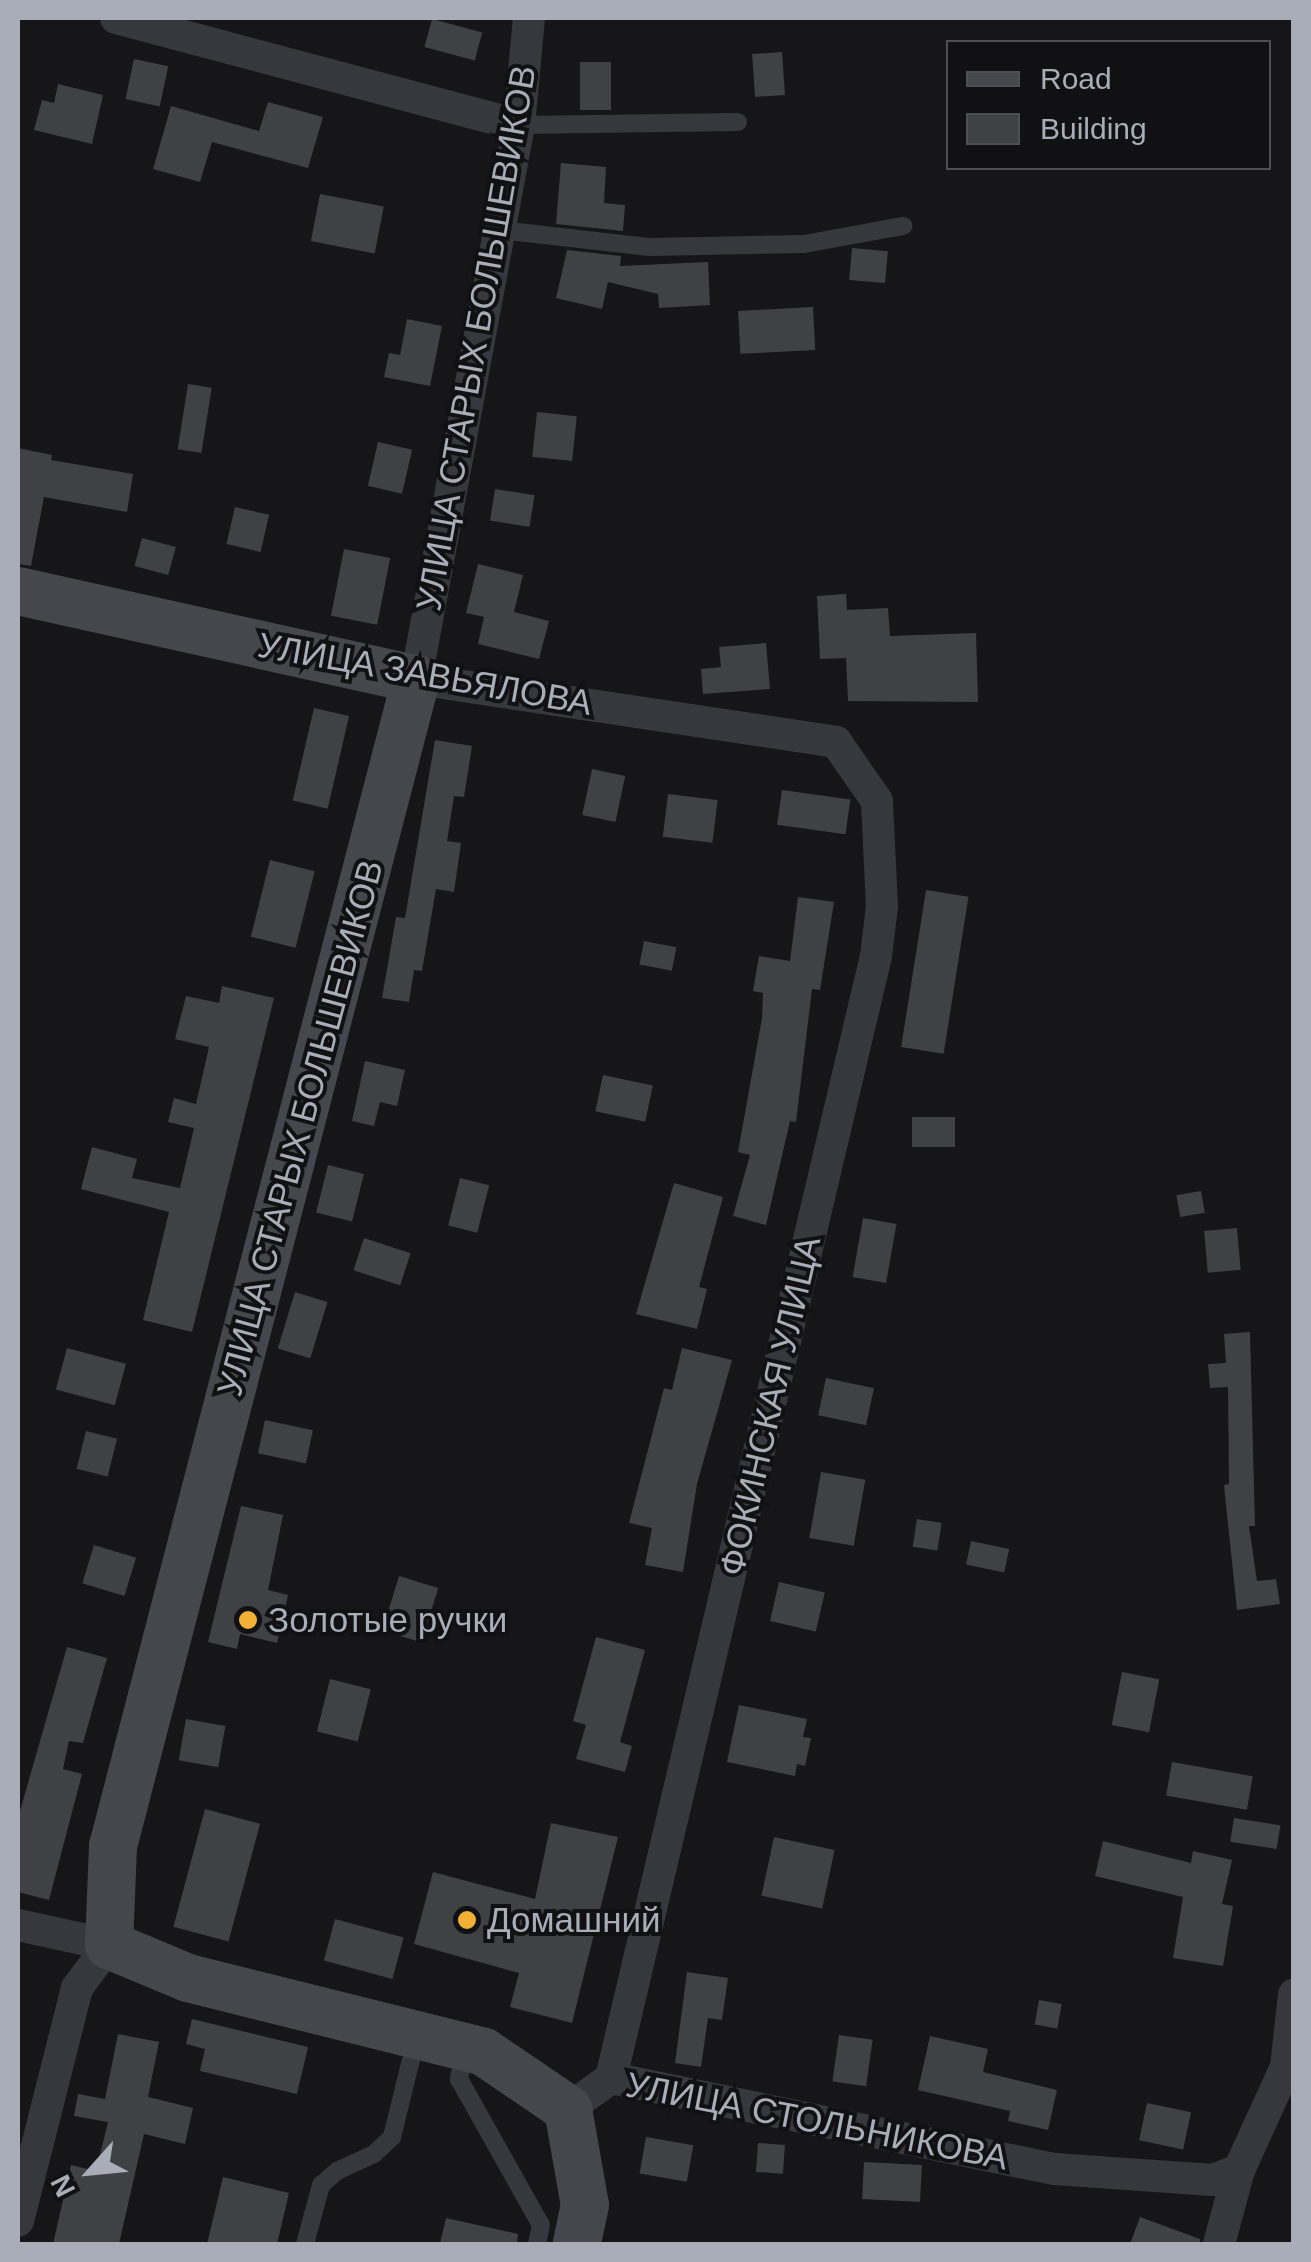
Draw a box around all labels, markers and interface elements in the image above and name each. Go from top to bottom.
legend [946,40,1271,170]
street label: УЛИЦА СТАРЫХ БОЛЬШЕВИКОВ [407,62,545,614]
text: Road [1040,62,1112,95]
text: Building [1040,112,1147,145]
street label: УЛИЦА ЗАВЬЯЛОВА [255,624,595,724]
street label: УЛИЦА СТАРЫХ БОЛЬШЕВИКОВ [208,855,392,1401]
street label: ФОКИНСКАЯ УЛИЦА [710,1232,830,1580]
place label: Золотые ручки [268,1599,507,1641]
marker: Золотые ручки [237,1609,259,1631]
place label: Домашний [487,1899,661,1941]
marker: Домашний [456,1909,478,1931]
street label: УЛИЦА СТОЛЬНИКОВА [623,2063,1011,2179]
north arrow [40,2122,140,2222]
text: N [44,2170,81,2202]

